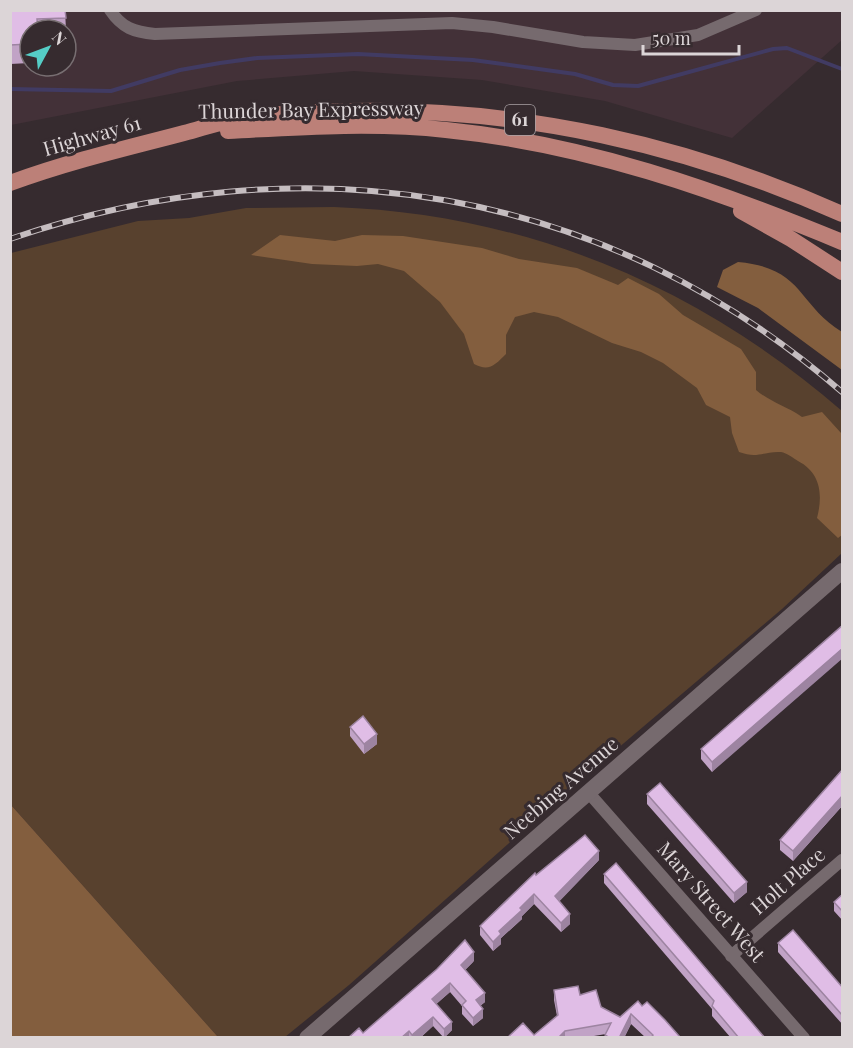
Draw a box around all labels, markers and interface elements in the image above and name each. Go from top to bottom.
north arrow [18,18,78,78]
scale bar [643,18,739,56]
text: 50 m [652,26,691,50]
text: N [48,27,72,49]
street label: Thunder Bay Expressway [198,93,424,124]
road number: 61 [505,105,535,135]
street label: Highway 61 [40,108,144,161]
street label: Neebing Avenue [497,730,623,844]
street label: Mary Street West [652,835,773,968]
street label: Holt Place [744,840,830,920]

